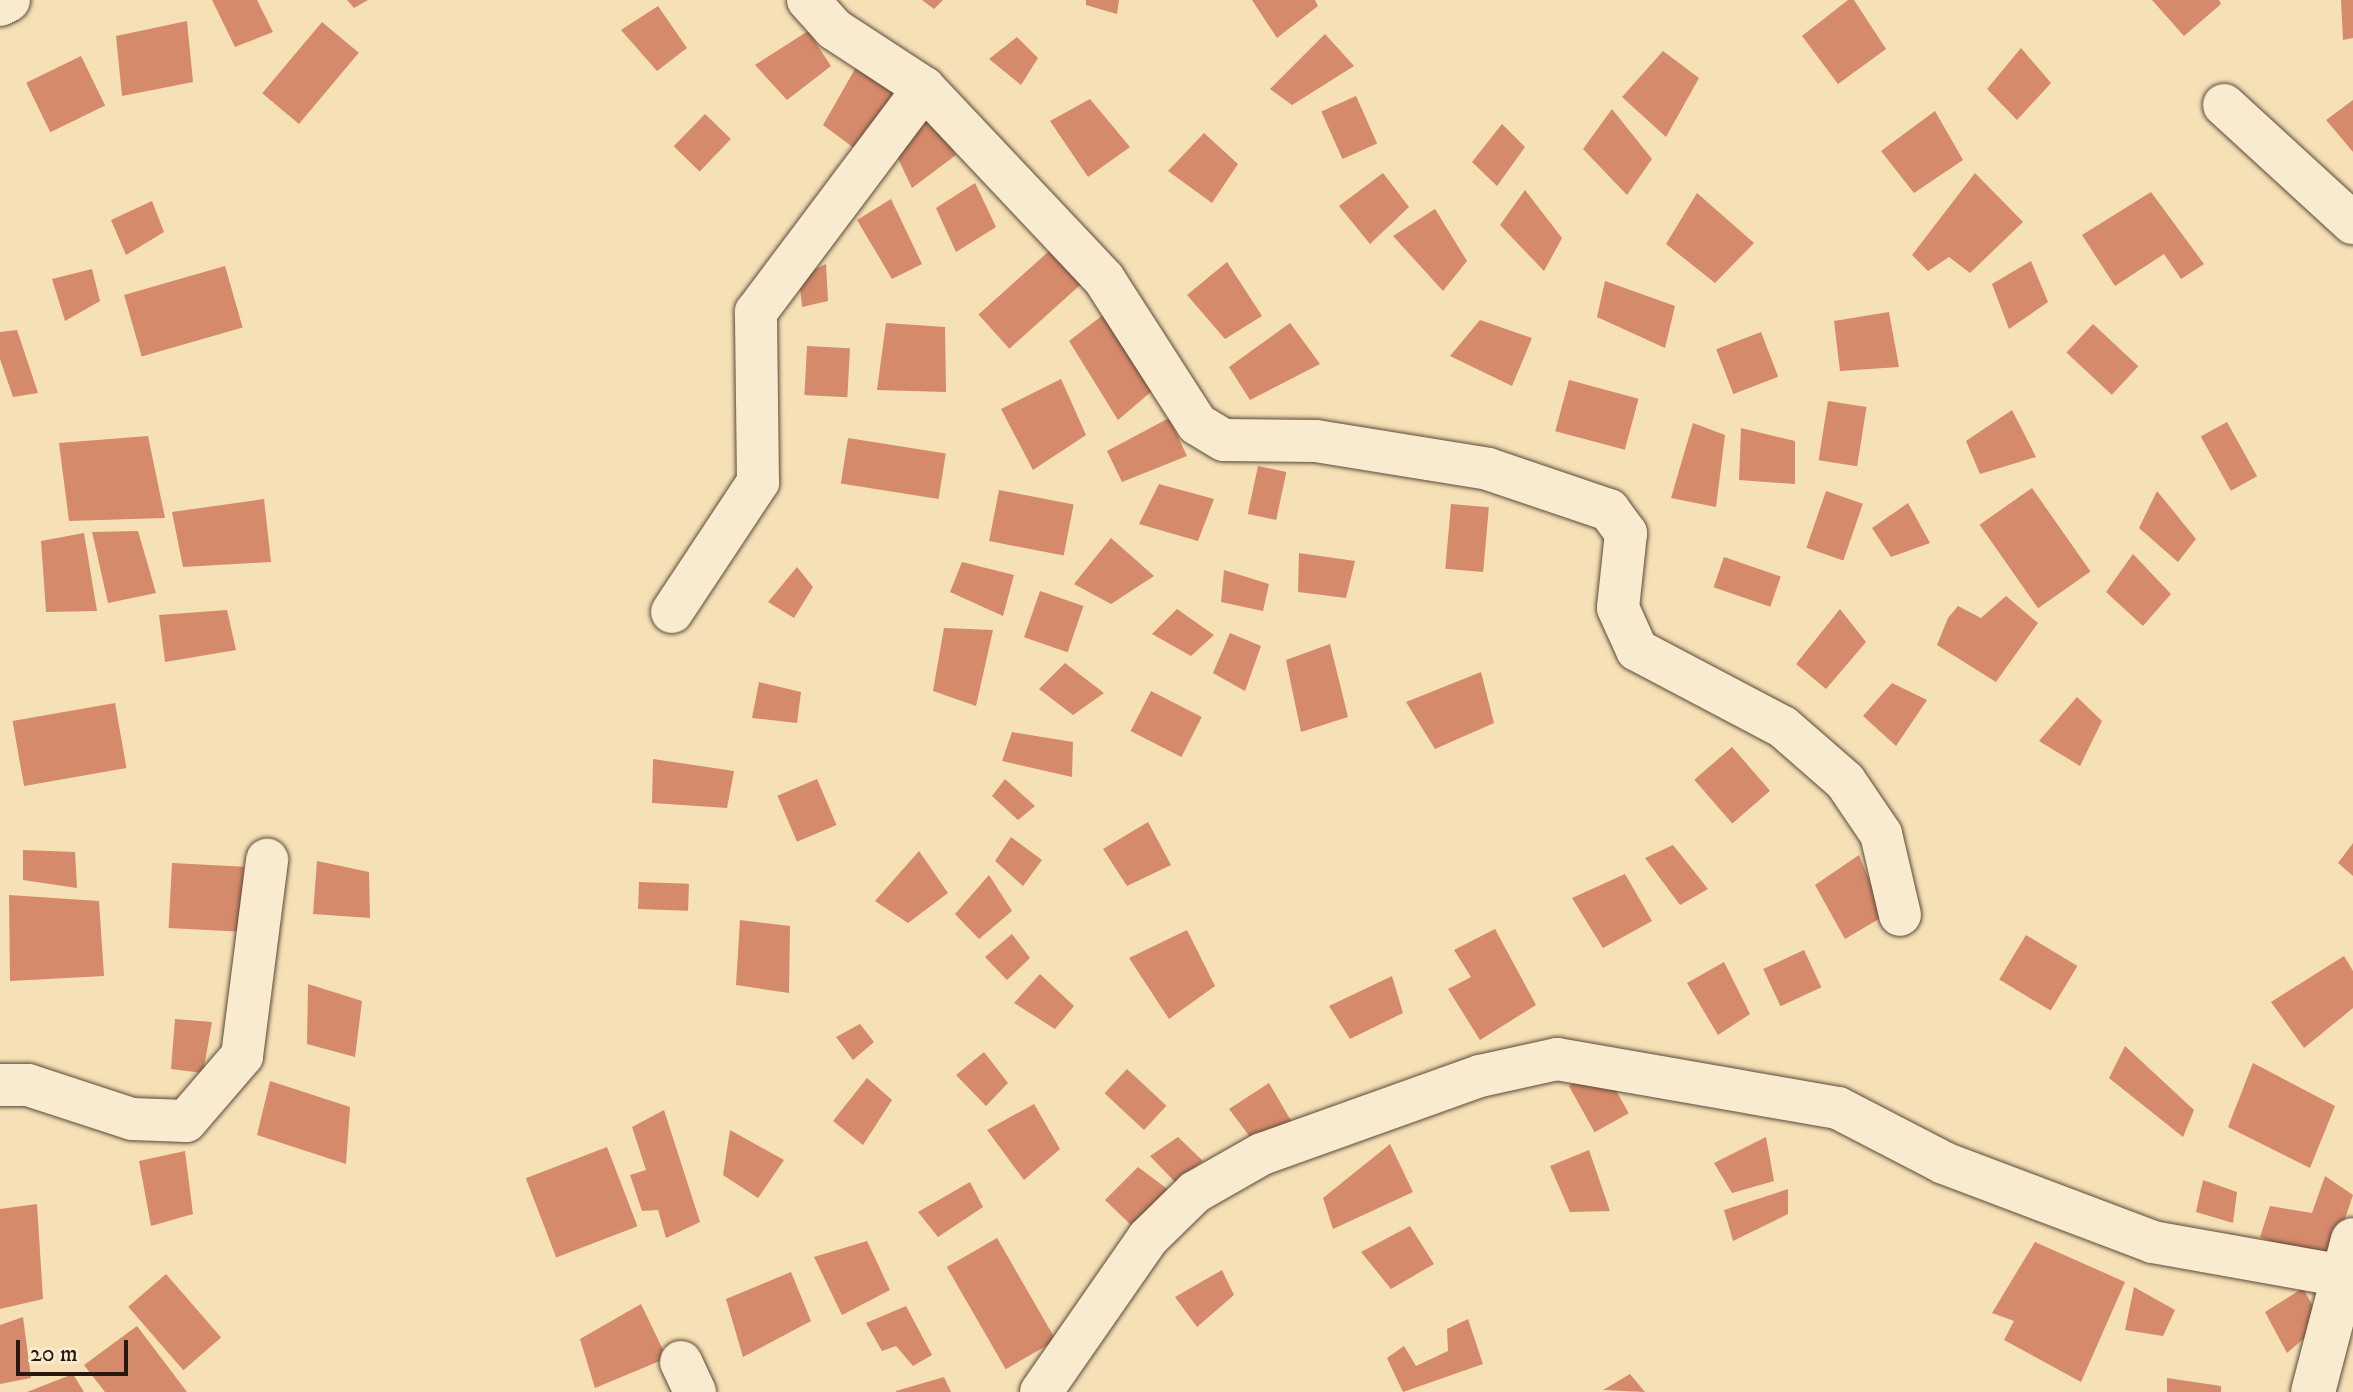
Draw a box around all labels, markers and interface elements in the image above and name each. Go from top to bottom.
scale bar [20,1324,132,1374]
text: 20 m [30,1339,78,1369]

